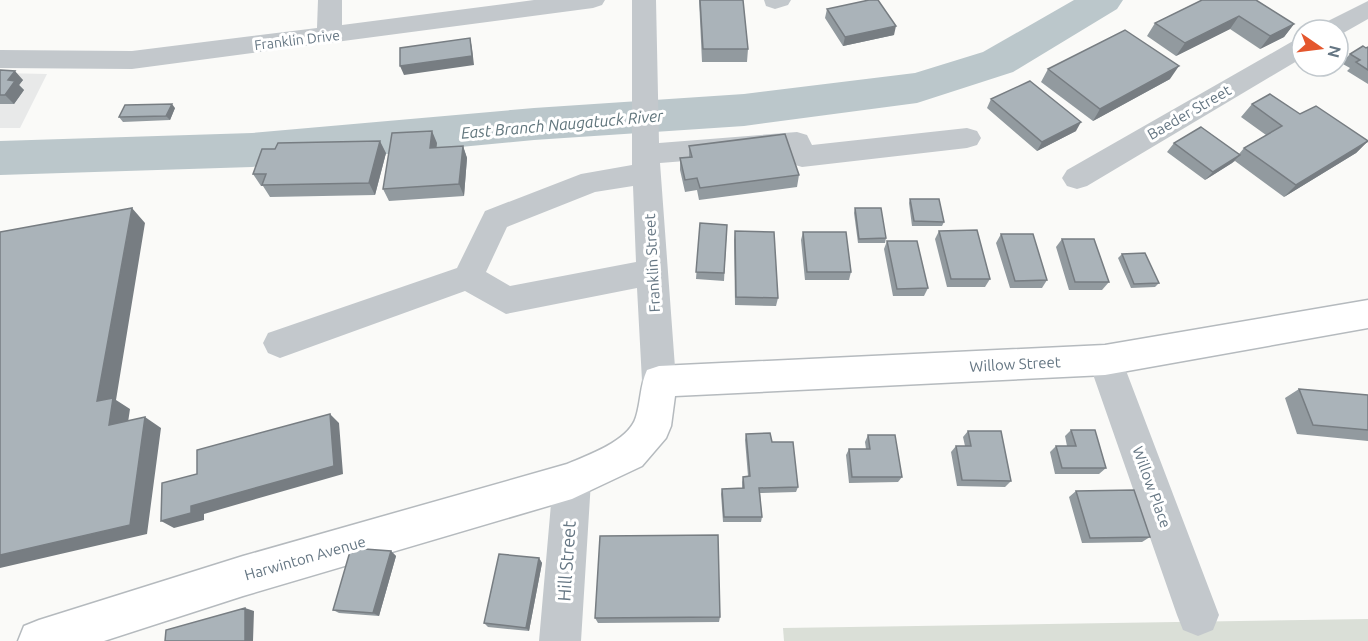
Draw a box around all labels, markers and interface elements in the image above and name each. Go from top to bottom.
north arrow [1290,18,1350,78]
street label: Franklin Drive [253,27,341,53]
text: N [1324,44,1345,60]
street label: Baeder Street [1144,81,1234,143]
water label: East Branch Naugatuck River [460,106,665,142]
street label: Franklin Street [641,213,663,313]
street label: Willow Street [969,353,1061,375]
street label: Willow Place [1129,444,1175,530]
street label: Hill Street [553,520,579,602]
street label: Harwinton Avenue [242,533,368,583]

